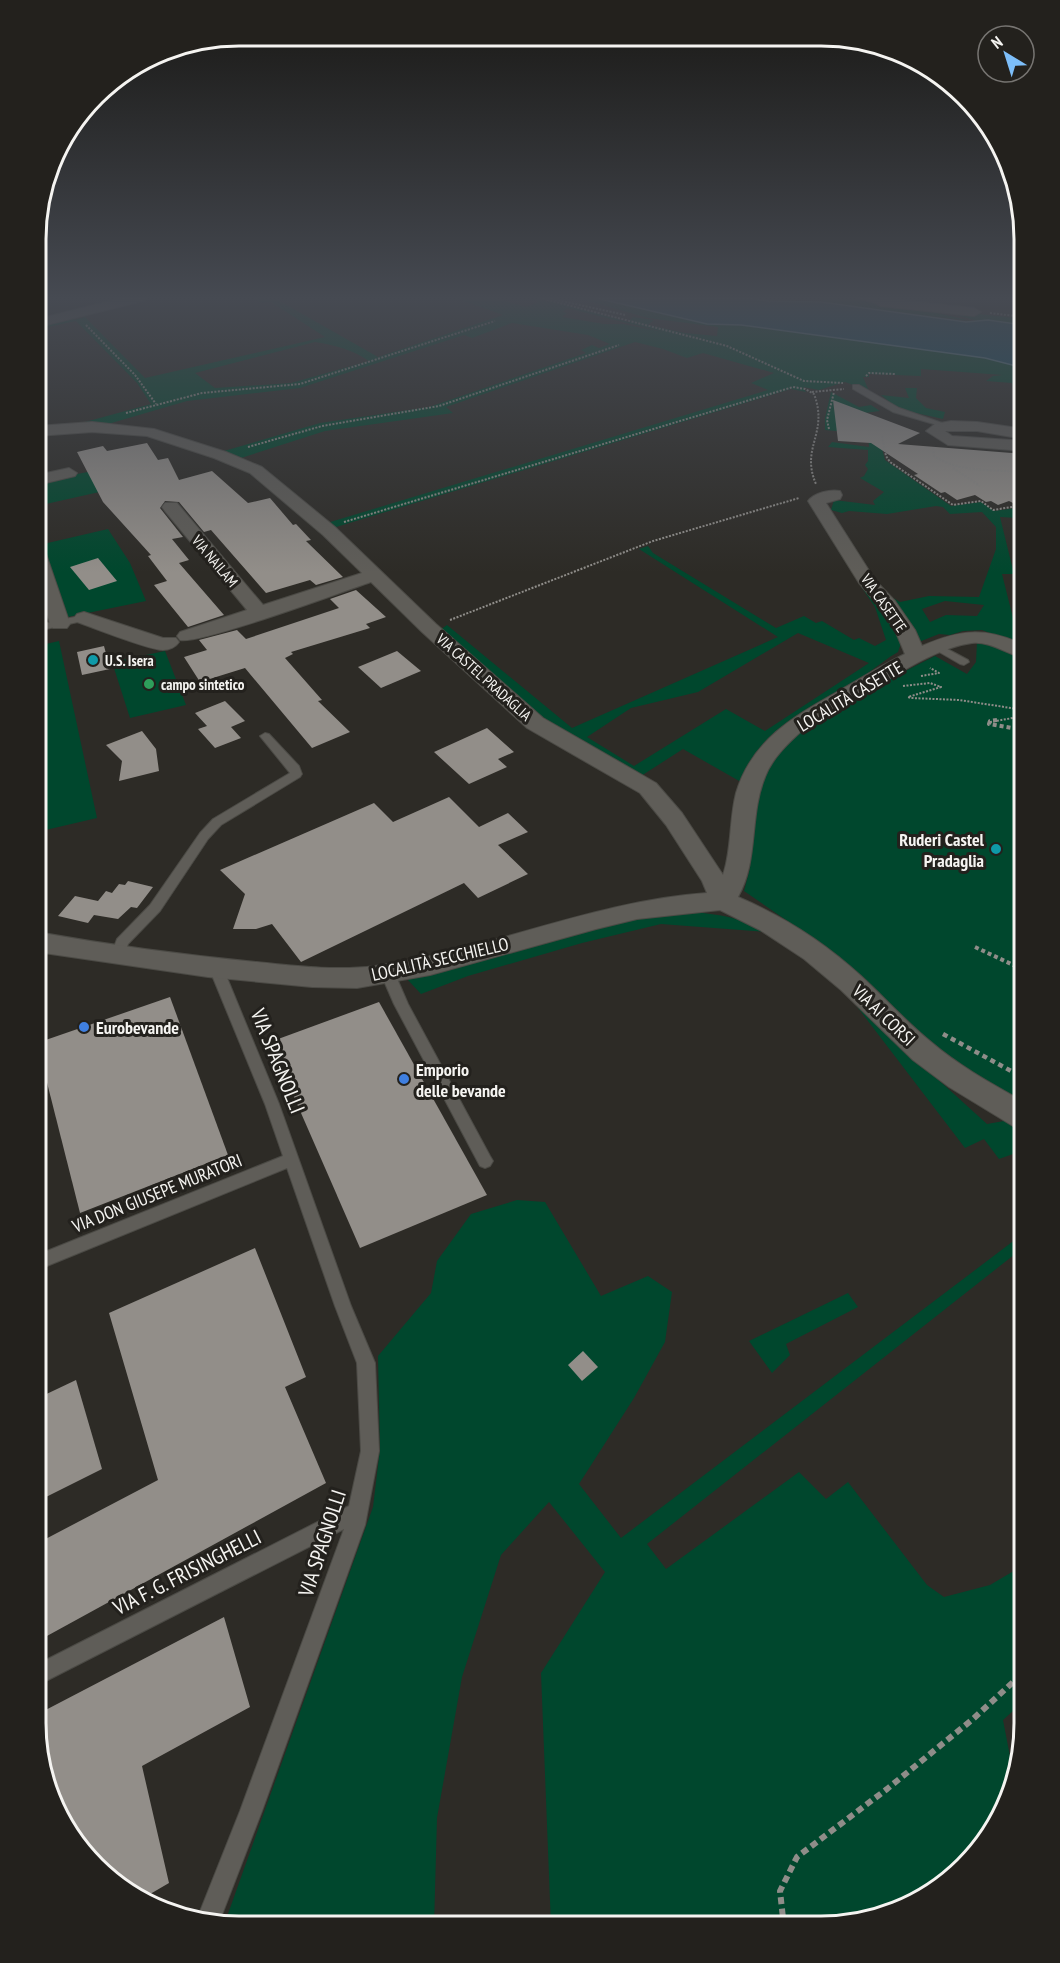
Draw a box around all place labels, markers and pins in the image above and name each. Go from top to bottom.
place label: U.S. Isera [105,651,154,670]
marker: U.S. Isera [86,653,100,667]
place label: campo sintetico [161,675,245,694]
marker: campo sintetico [142,677,156,691]
place label: Ruderi Castel Pradaglia [899,828,985,872]
marker: Ruderi Castel Pradaglia [989,842,1003,856]
place label: Eurobevande [96,1016,179,1039]
marker: Eurobevande [77,1020,91,1034]
place label: Emporio delle bevande [416,1058,506,1102]
marker: Emporio delle bevande [397,1072,411,1086]

